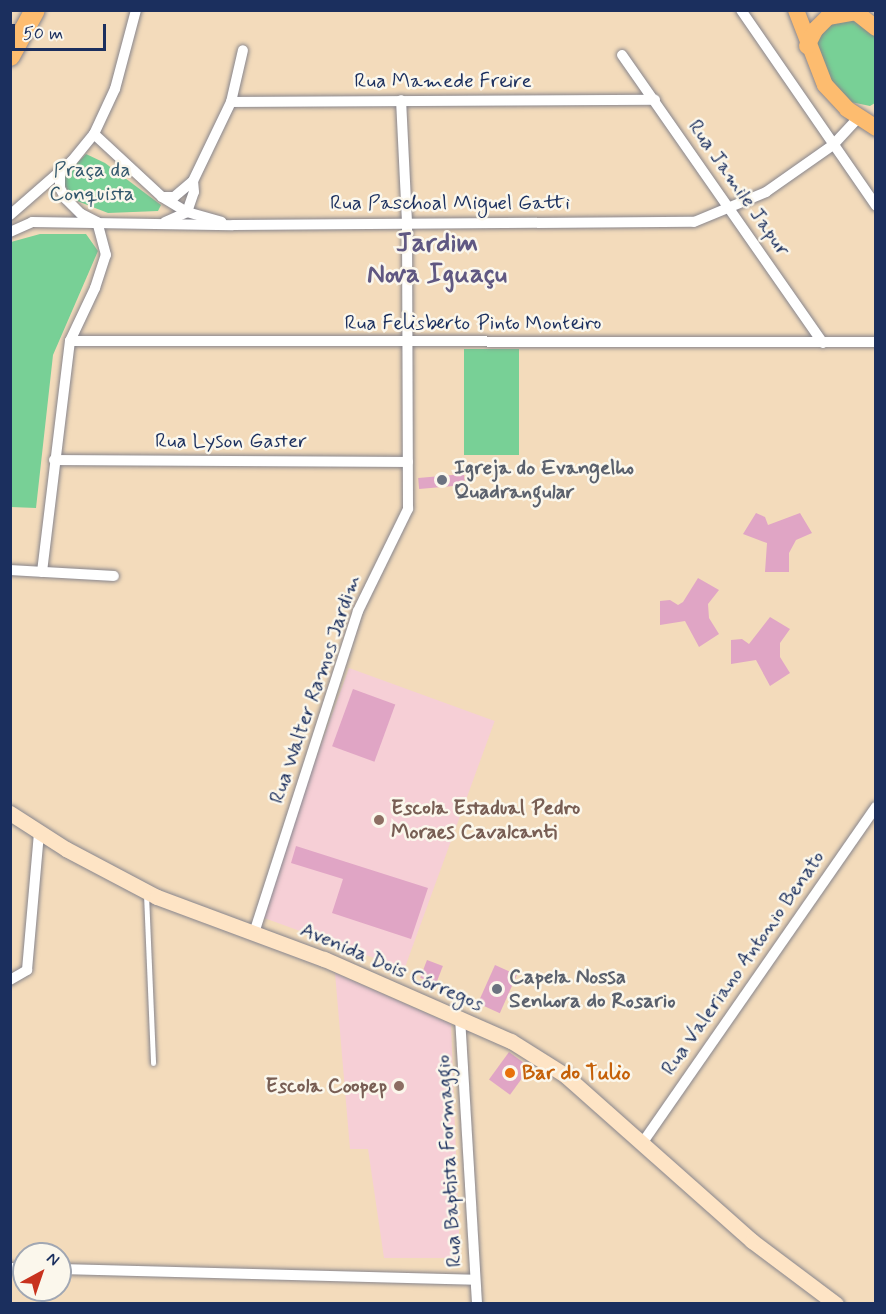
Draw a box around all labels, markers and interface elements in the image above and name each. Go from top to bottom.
scale bar [15,12,110,50]
text: 50 m [23,22,63,46]
street label: Rua Mamede Freire [355,68,531,94]
street label: Rua Jamile Japur [684,117,794,259]
park label: Praça da Conquista [49,157,135,207]
street label: Rua Paschoal Miguel Gatti [335,190,565,216]
district label: Jardim Nova Iguaçu [370,227,504,290]
street label: Rua Felisberto Pinto Monteiro [342,310,604,336]
street label: Rua Lyson Gaster [155,428,307,454]
place label: Igreja do Evangelho Quadrangular [454,455,628,505]
marker: Igreja do Evangelho Quadrangular [435,473,449,487]
street label: Rua Walter Ramos Jardim [265,573,365,805]
place label: Escola Estadual Pedro Moraes Cavalcanti [391,795,579,845]
marker: Escola Estadual Pedro Moraes Cavalcanti [372,813,386,827]
street label: Rua Valeriano Antonio Benato [657,848,829,1078]
street label: Avenida Dois Córregos [296,917,488,1017]
place label: Capela Nossa Senhora do Rosario [509,964,675,1014]
marker: Capela Nossa Senhora do Rosario [490,982,504,996]
street label: Rua Baptista Formaggio [431,1056,467,1266]
place label: Bar do Tulio [522,1060,624,1086]
marker: Bar do Tulio [503,1066,517,1080]
place label: Escola Coopep [266,1073,387,1099]
marker: Escola Coopep [392,1079,406,1093]
north arrow [12,1242,72,1302]
text: N [42,1248,63,1271]

